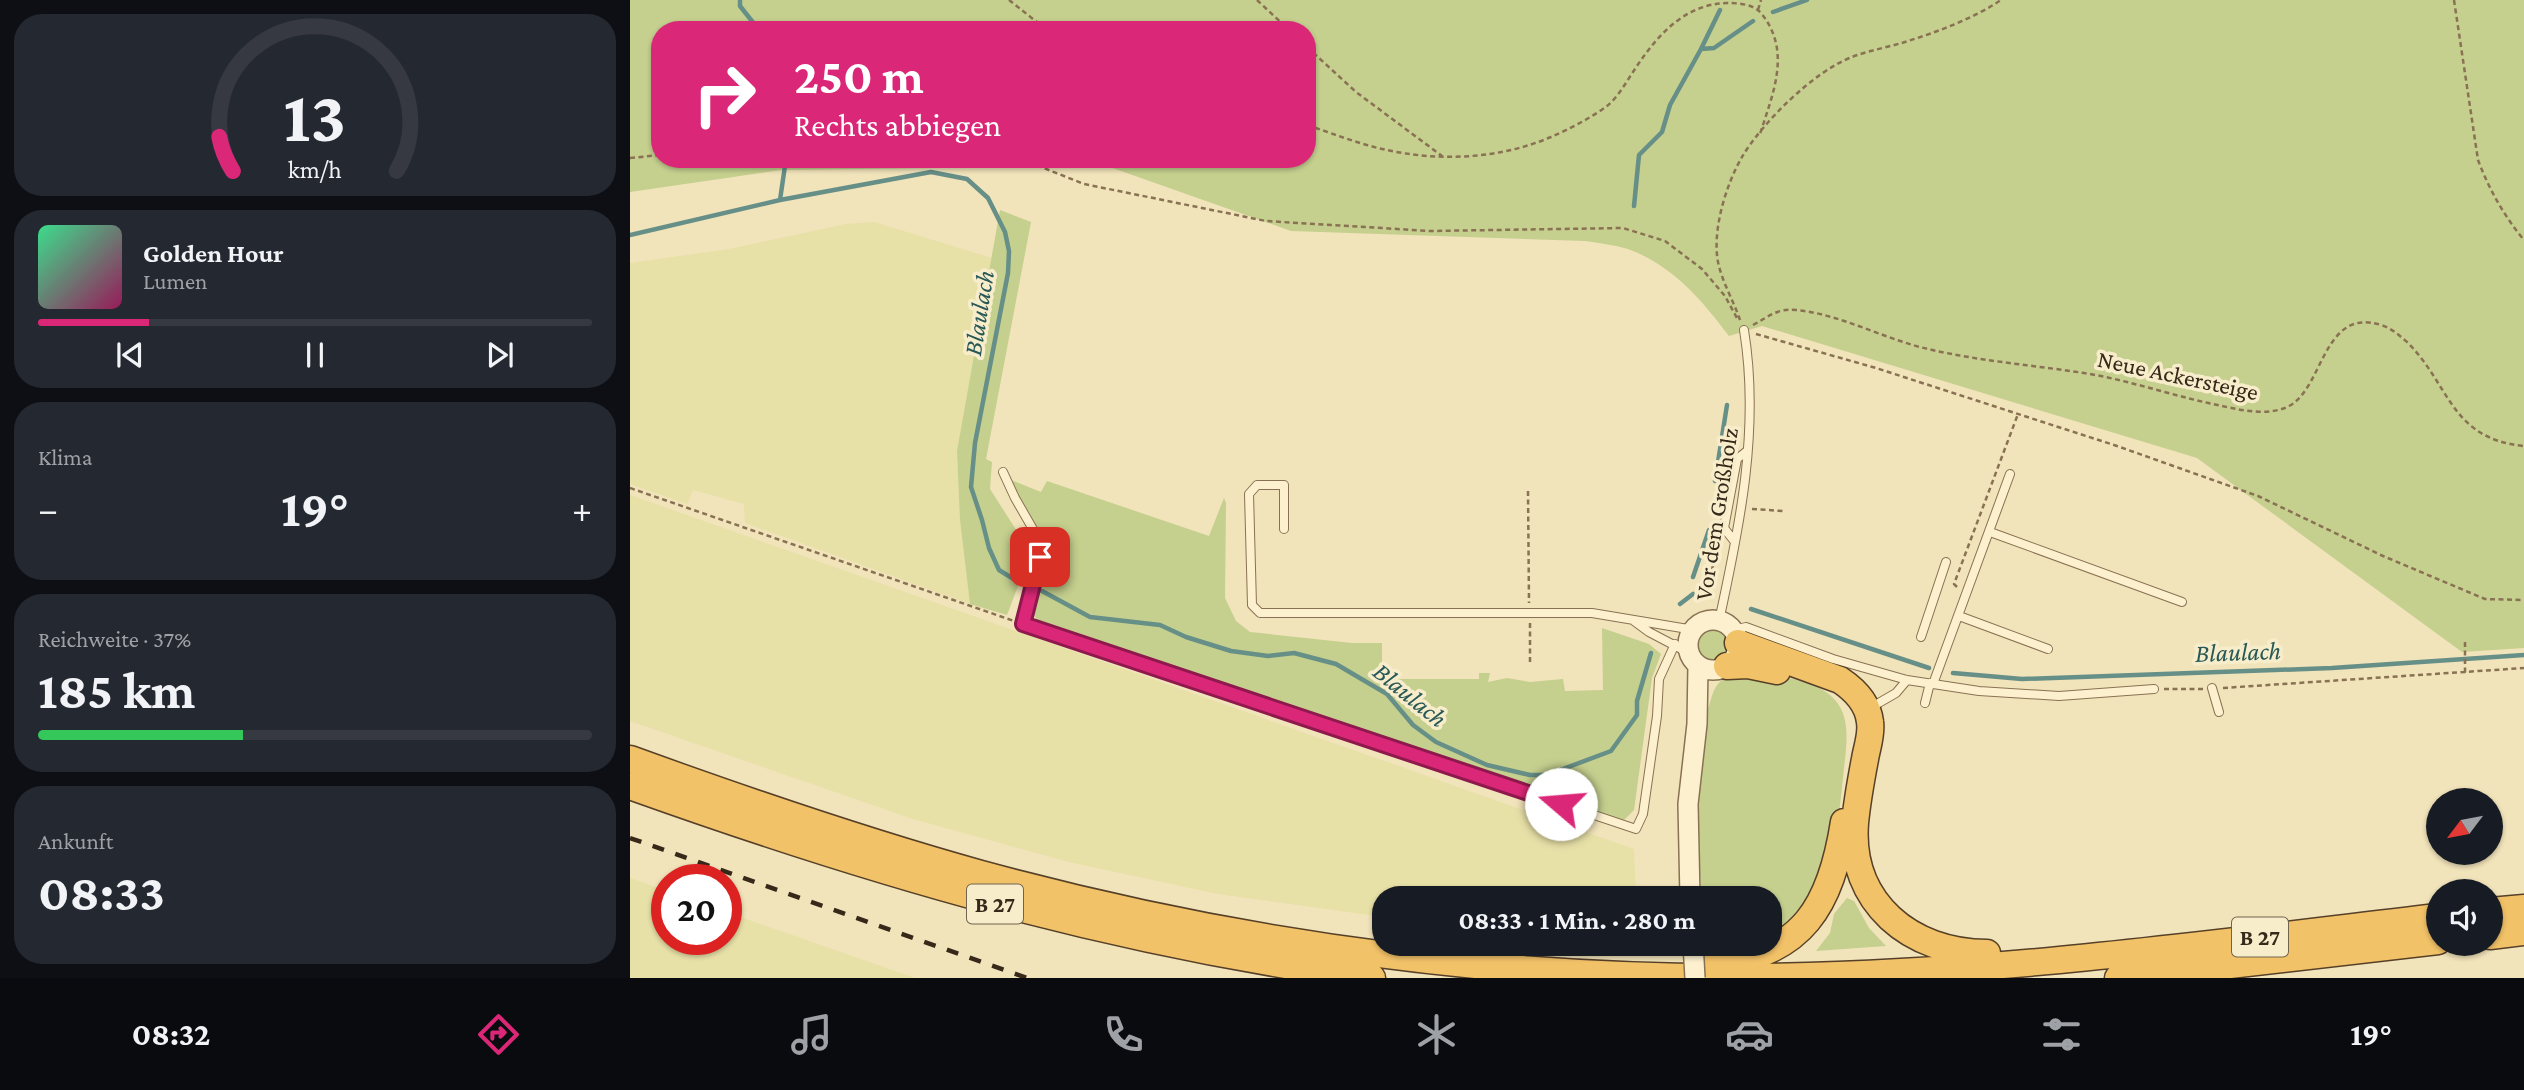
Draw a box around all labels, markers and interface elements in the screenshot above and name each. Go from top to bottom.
icon: right [679,49,770,140]
text: 250 m [794,49,924,104]
text: 13 [284,76,346,157]
text: Rechts abbiegen [794,107,1001,143]
text: km/h [288,156,342,183]
text: Golden Hour [143,239,284,268]
text: Lumen [143,268,207,294]
water label: Blaulach [958,268,1000,358]
icon: previous [111,336,149,374]
icon: pause [296,336,334,374]
icon: next [481,336,519,374]
street label: Neue Ackersteige [2095,345,2261,405]
street label: Vor dem Großholz [1689,426,1743,602]
text: Klima [38,444,92,470]
text: 19° [281,479,349,537]
text: − [38,488,58,530]
text: + [572,488,592,530]
pin [1010,527,1070,587]
icon: arrive [1021,538,1059,576]
text: Reichweite · 37% [38,626,191,652]
water label: Blaulach [2195,636,2281,668]
water label: Blaulach [1367,657,1453,733]
text: 185 km [38,661,195,719]
position arrow [1524,767,1598,841]
north arrow [2426,788,2502,864]
map controls [2426,788,2503,956]
text: Ankunft [38,828,113,854]
text: 08:33 [38,863,165,921]
speed limit sign: 20 [651,864,742,955]
button: sound [2426,879,2503,956]
road number: B 27 [967,884,1023,923]
text: 08:33 · 1 Min. · 280 m [1459,906,1695,935]
road number: B 27 [2232,918,2288,956]
icon: directions [474,1010,523,1059]
icon: music [787,1010,836,1059]
icon: phone [1099,1010,1148,1059]
icon: climate [1412,1010,1461,1059]
icon: car [1725,1010,1774,1059]
icon: filters [2037,1010,2086,1059]
text: 08:32 [132,1016,210,1052]
text: 19° [2350,1016,2392,1052]

